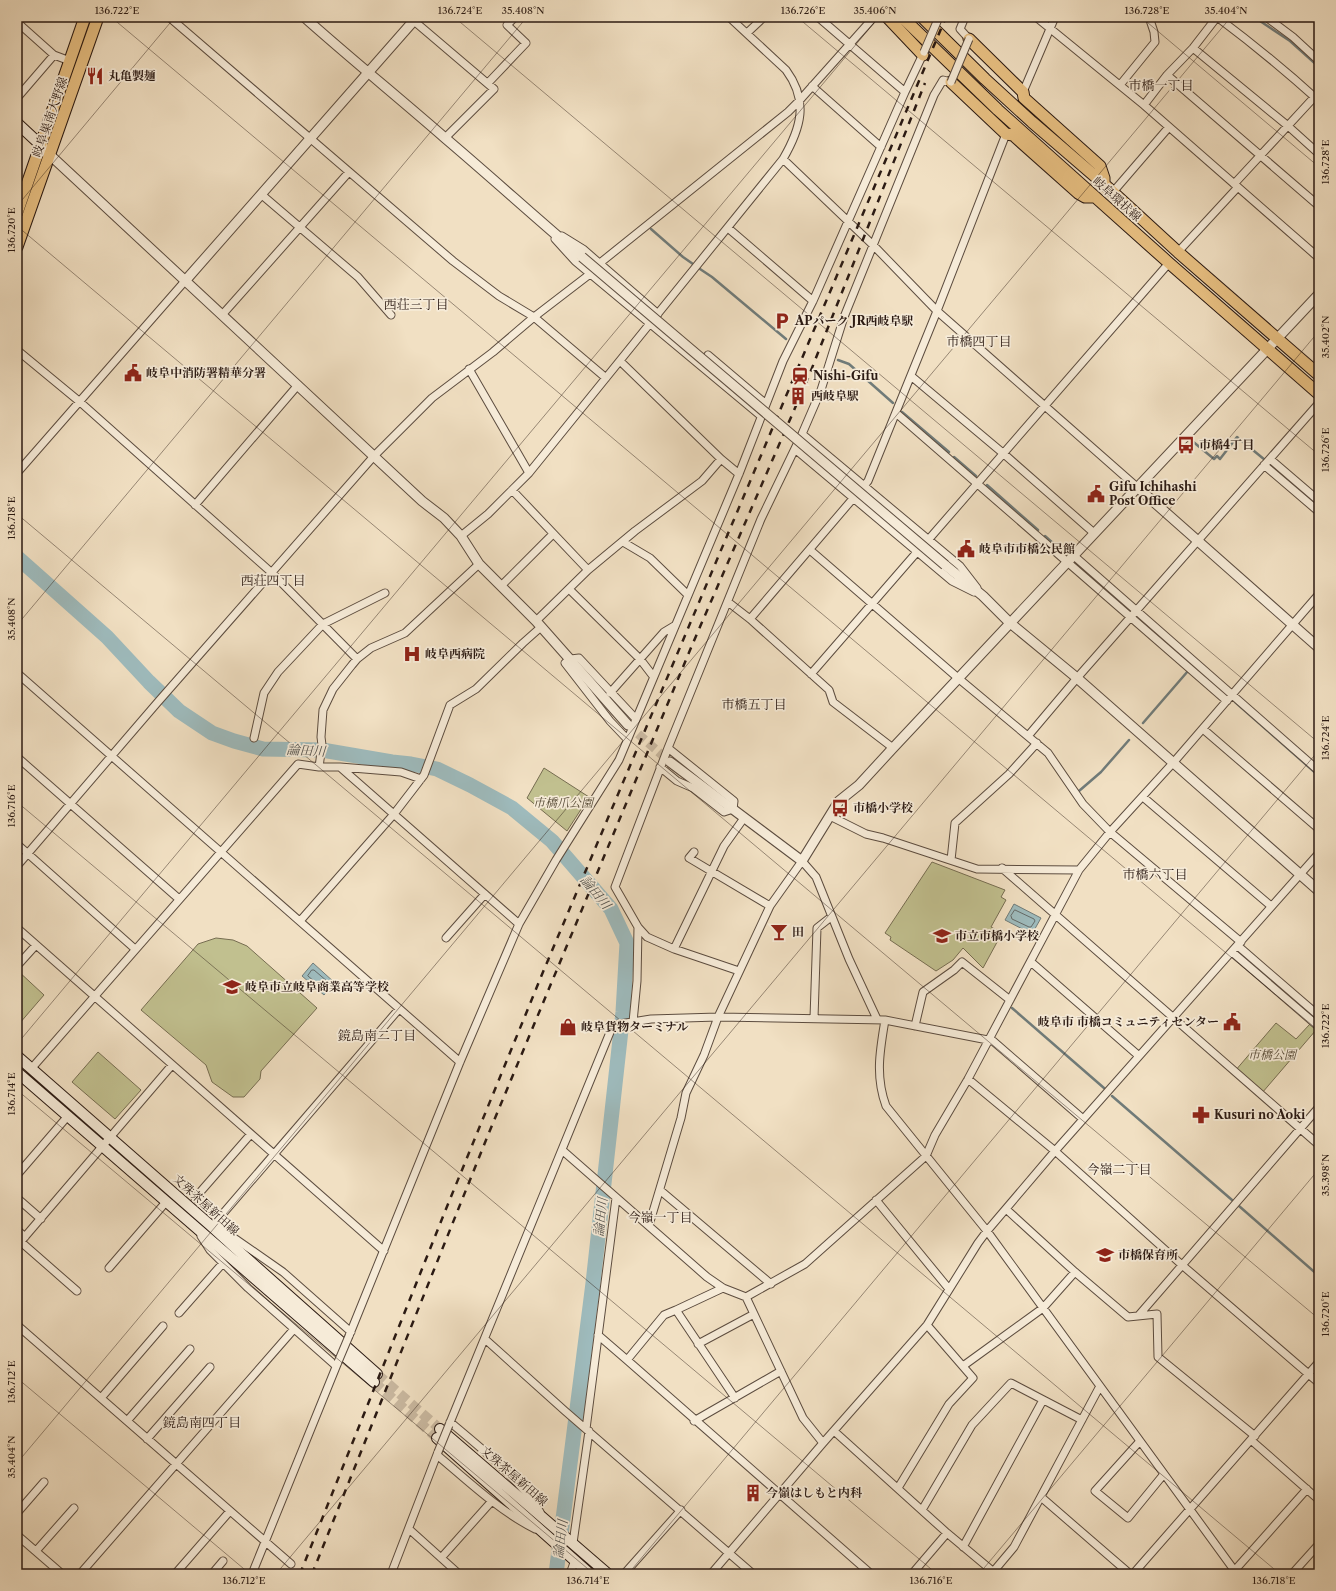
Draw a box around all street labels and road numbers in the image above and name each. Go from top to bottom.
street label: 岐阜巣南大野線 [29,75,70,159]
street label: 岐阜環状線 [1090,173,1145,224]
street label: 文殊茶屋新田線 [170,1171,243,1238]
street label: 文殊茶屋新田線 [478,1442,551,1509]

